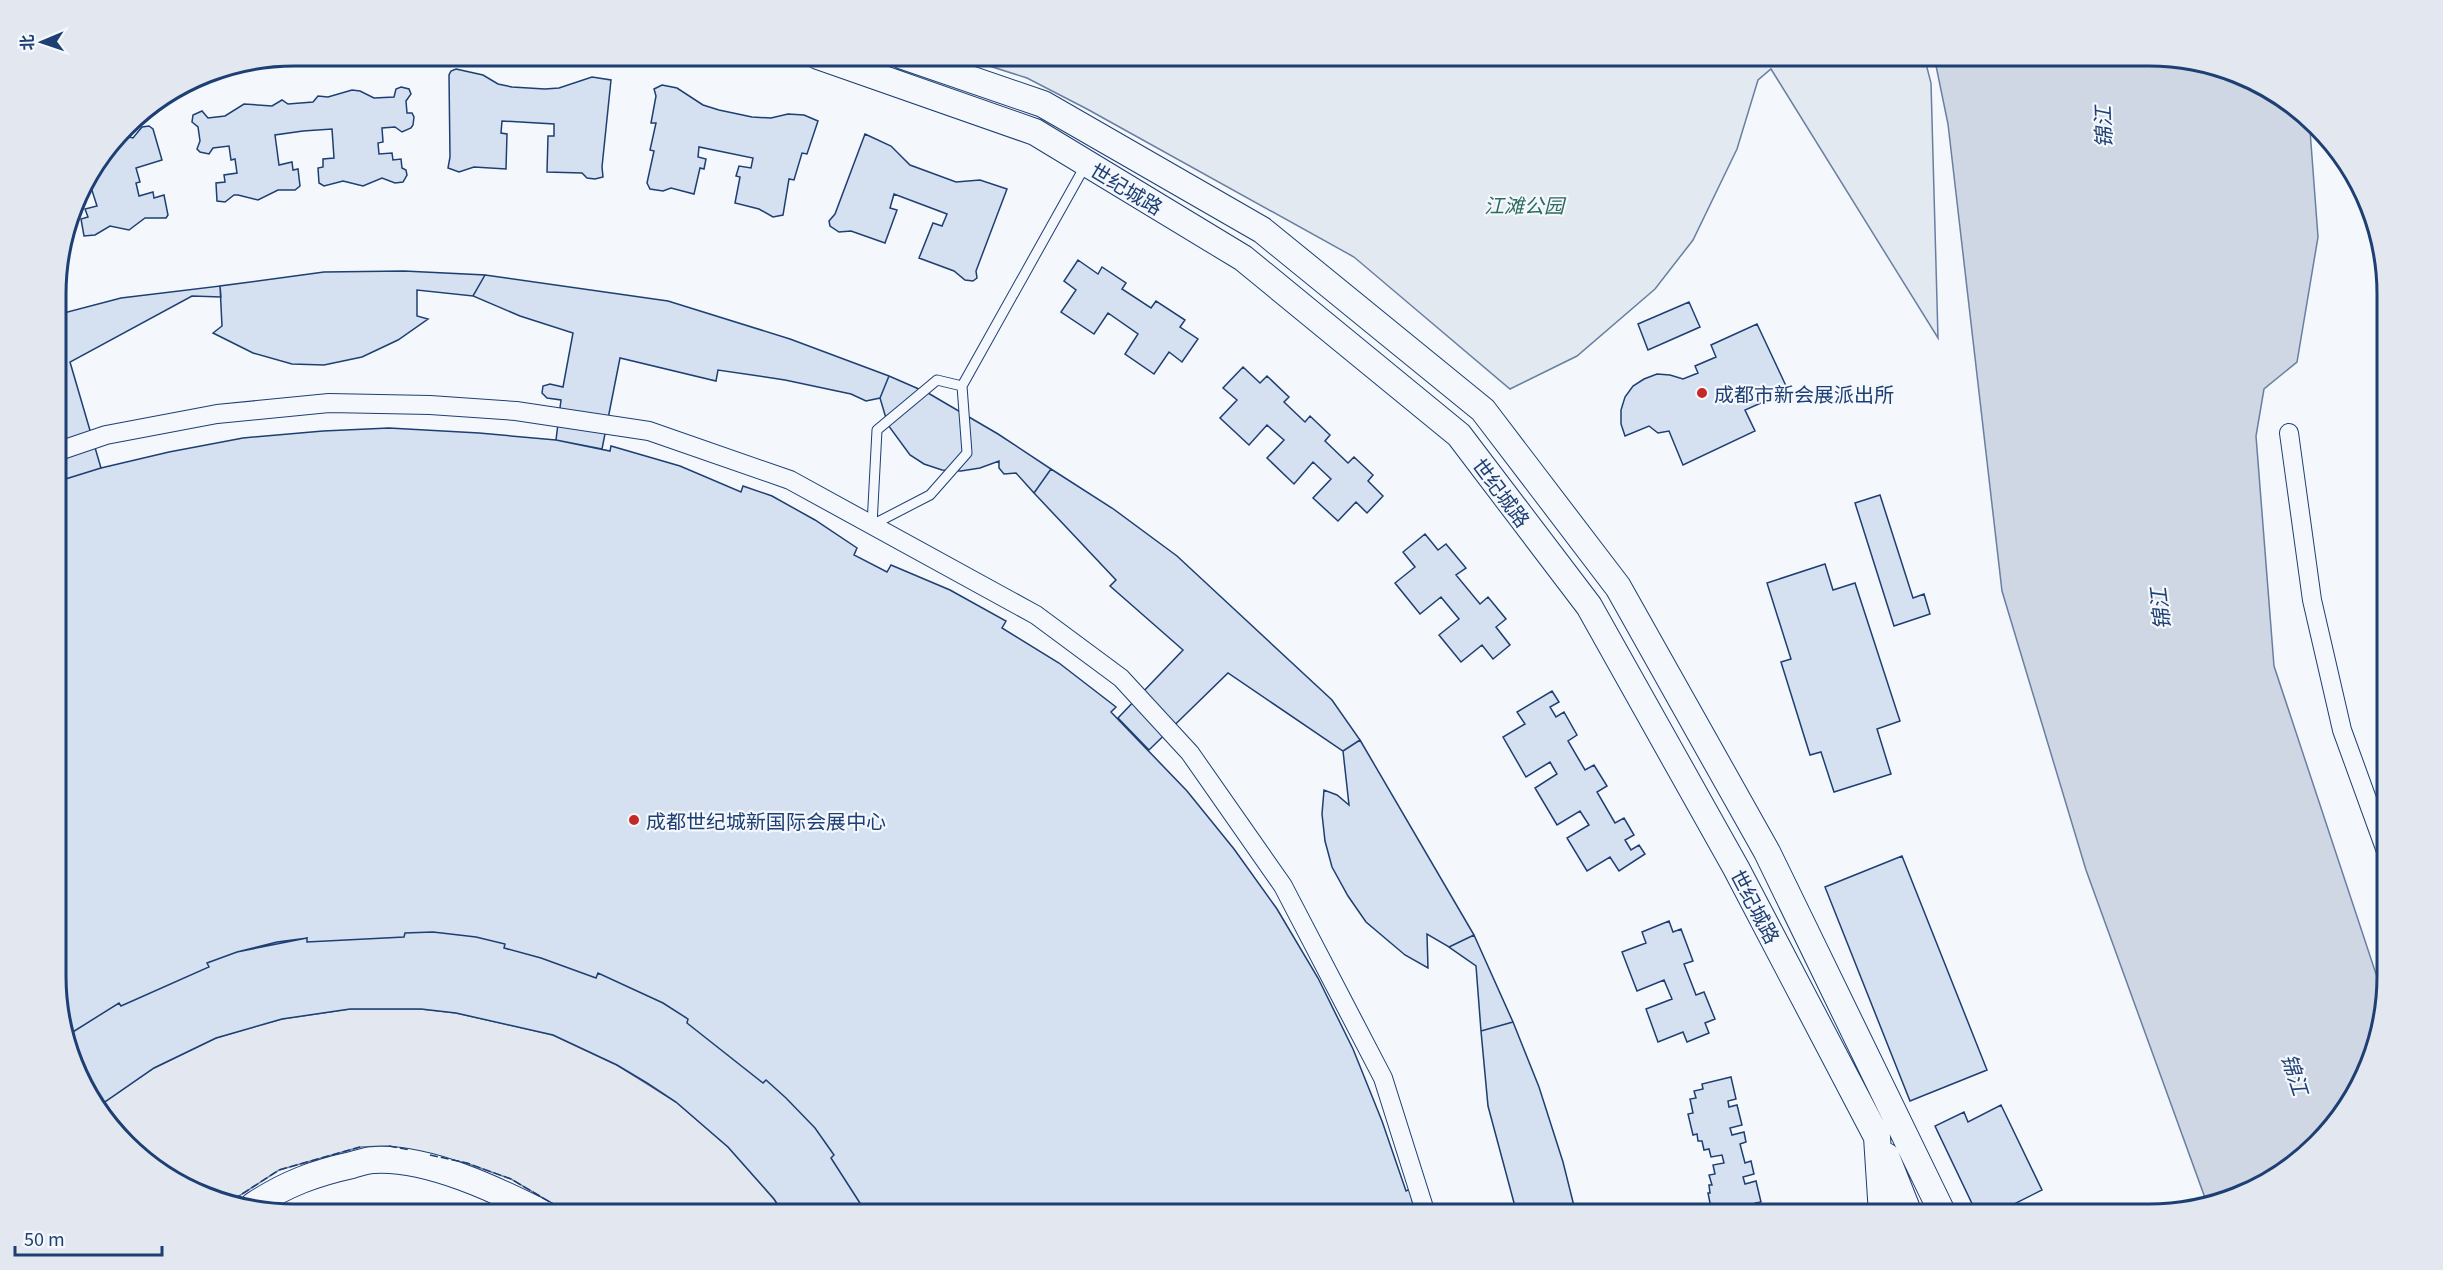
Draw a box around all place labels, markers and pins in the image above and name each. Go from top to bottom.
place label: 成都市新会展派出所 [1714,379,1894,408]
marker: 成都市新会展派出所 [1695,386,1709,400]
place label: 成都世纪城新国际会展中心 [646,806,886,835]
marker: 成都世纪城新国际会展中心 [627,813,641,827]

